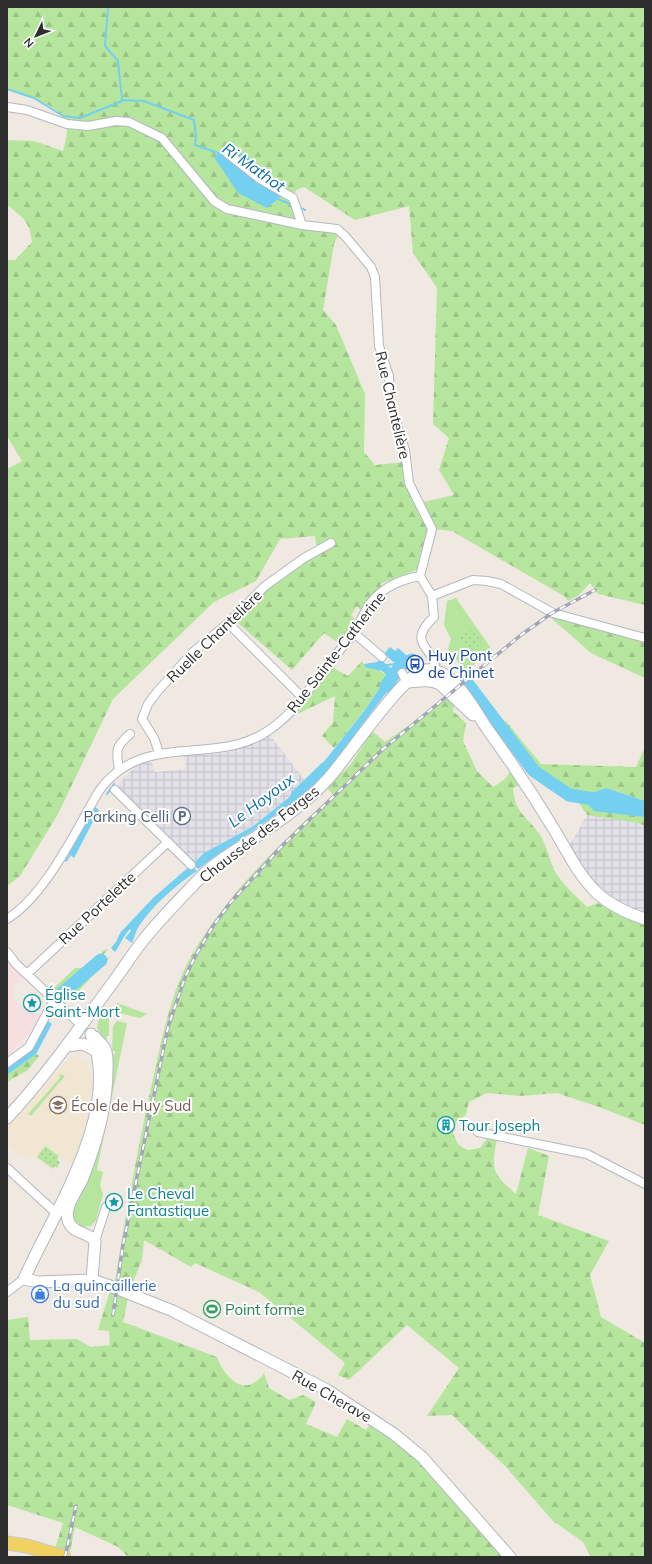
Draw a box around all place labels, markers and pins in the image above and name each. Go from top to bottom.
place label: Huy Pont de Chinet [428,646,494,682]
bus stop icon: Huy Pont de Chinet [405,654,425,674]
parking icon: Parking Celli [172,806,192,826]
place label: Parking Celli [84,807,169,826]
place label: Église Saint-Mort [45,985,120,1021]
place icon: Église Saint-Mort [22,993,42,1013]
school or university icon: École de Huy Sud [48,1095,68,1115]
place label: École de Huy Sud [71,1096,191,1115]
building icon: Tour Joseph [436,1115,456,1135]
place label: Tour Joseph [459,1116,540,1135]
place label: Le Cheval Fantastique [127,1184,209,1220]
place icon: Le Cheval Fantastique [104,1192,124,1212]
place label: La quincaillerie du sud [53,1276,157,1312]
shop icon: La quincaillerie du sud [30,1284,50,1304]
sports icon: Point forme [202,1299,222,1319]
place label: Point forme [225,1300,305,1319]

